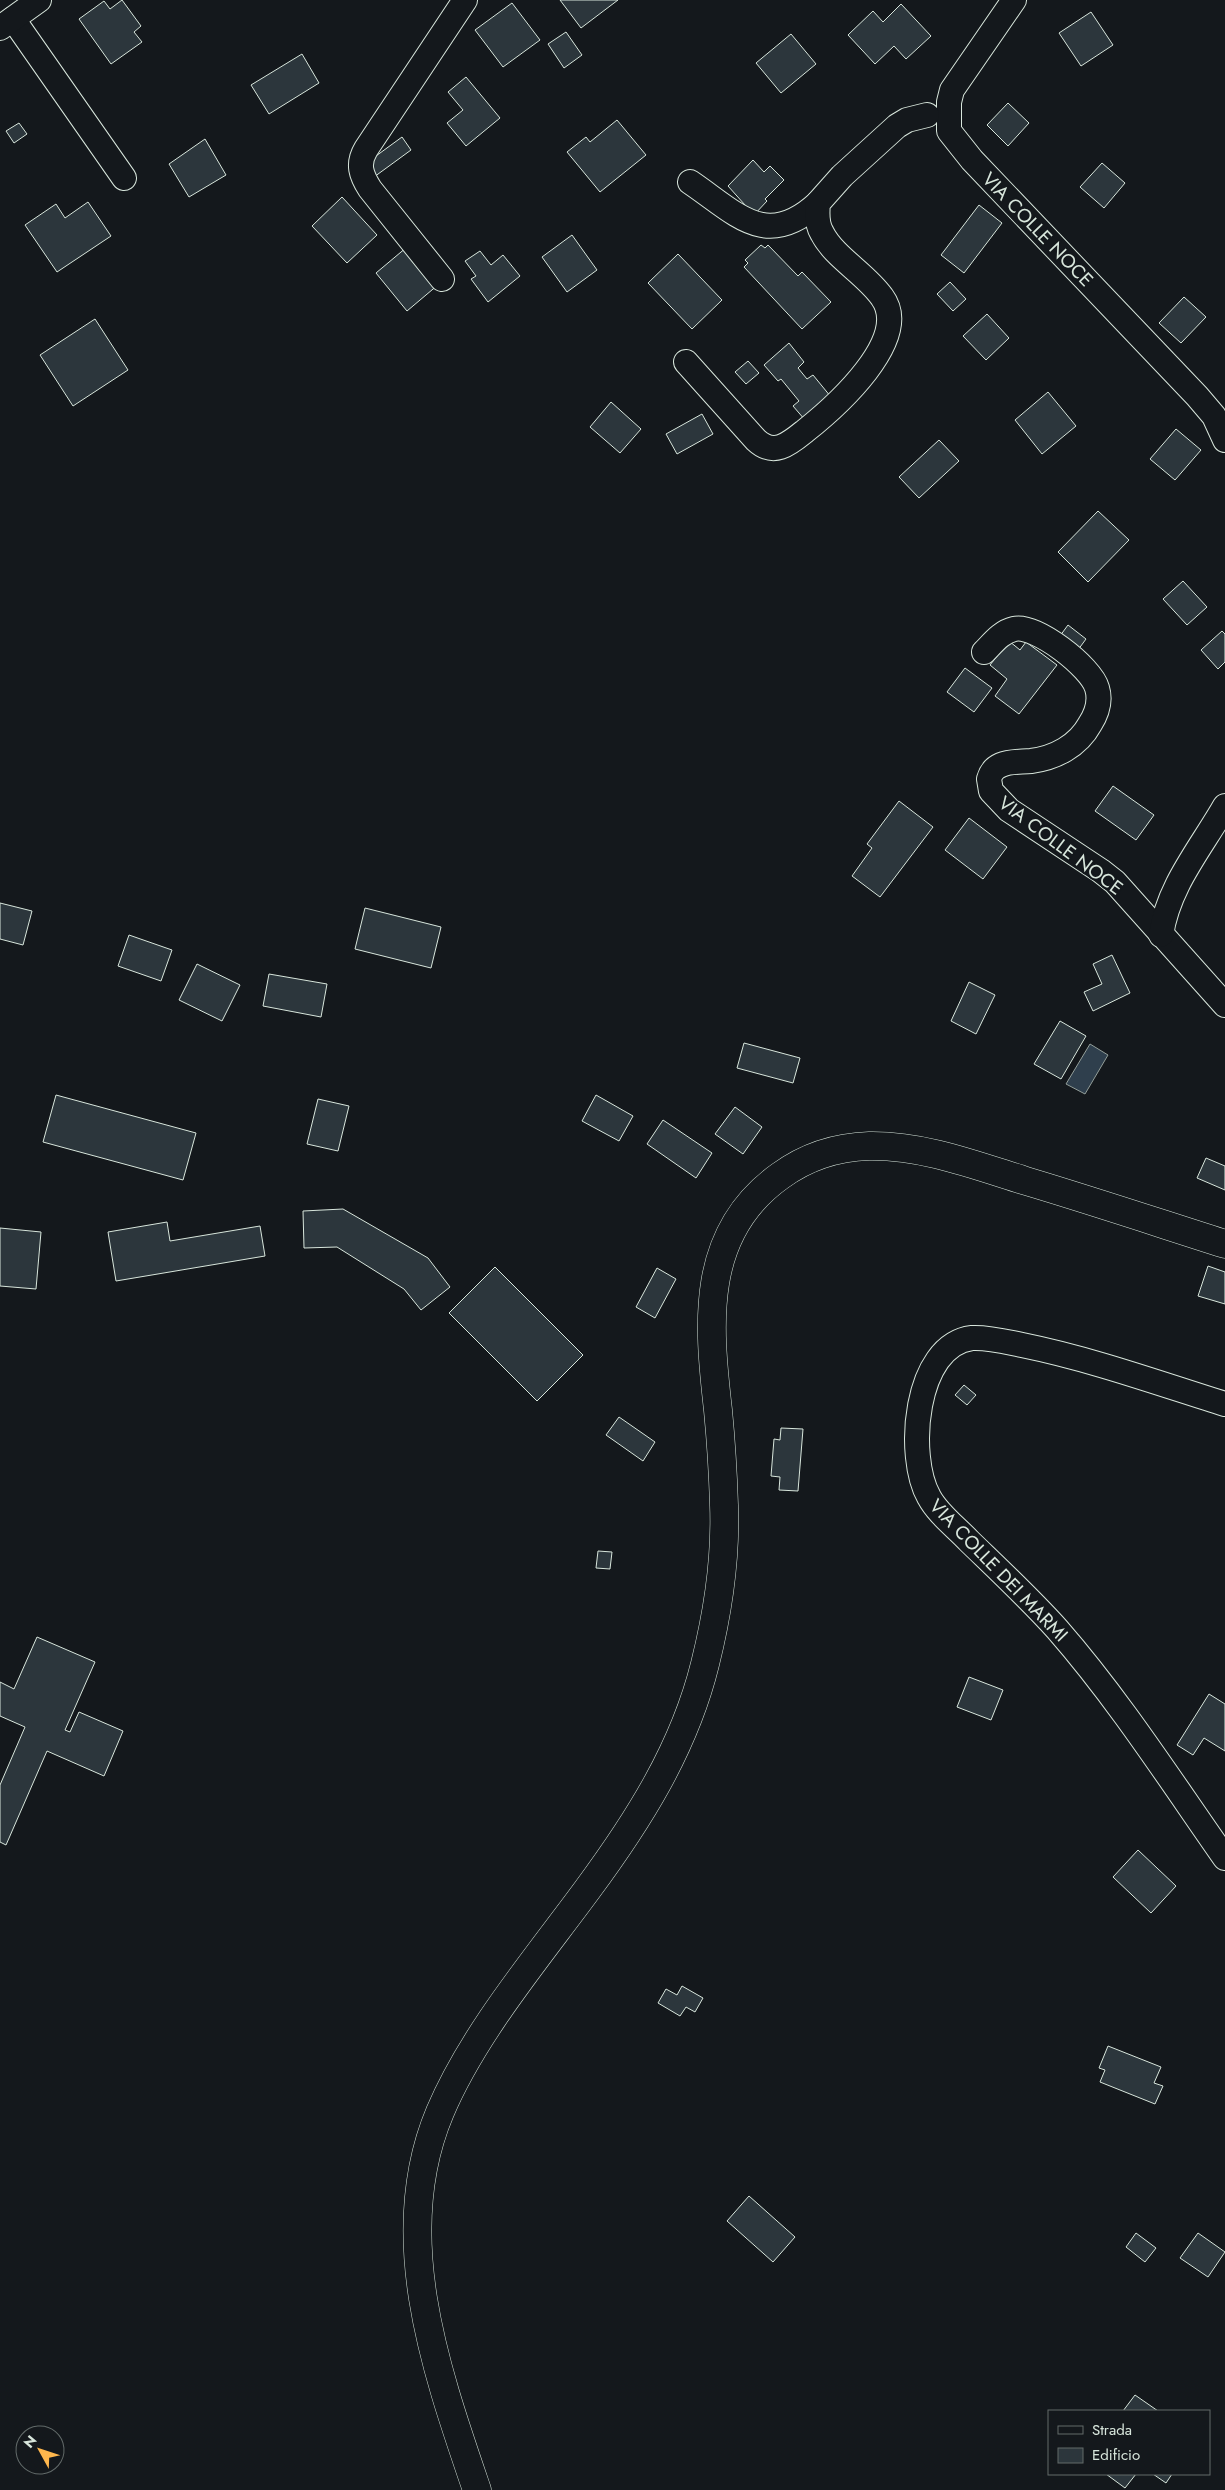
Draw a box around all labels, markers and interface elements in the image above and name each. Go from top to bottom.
street label: VIA COLLE NOCE [976,166,1099,293]
street label: VIA COLLE NOCE [993,790,1129,901]
street label: VIA COLLE DEI MARMI [923,1493,1074,1648]
legend [1048,2410,1210,2475]
text: Strada [1092,2419,1132,2441]
north arrow [15,2425,65,2475]
text: N [19,2431,41,2452]
text: Edificio [1092,2444,1140,2466]

